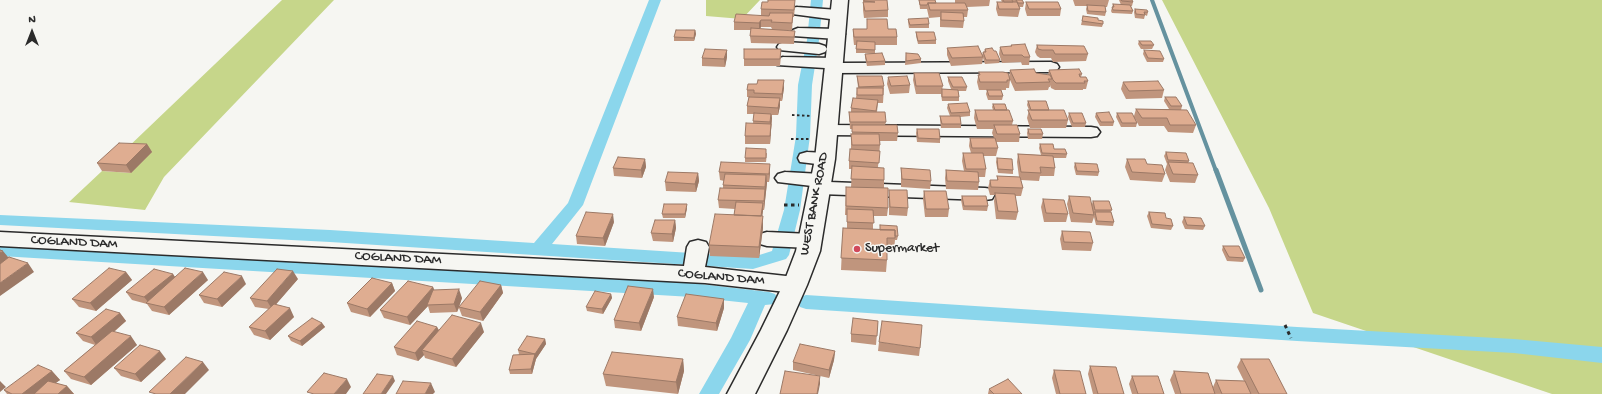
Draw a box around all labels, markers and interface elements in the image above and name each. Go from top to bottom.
north arrow [12,12,52,52]
text: N [28,14,36,26]
street label: WEST BANK ROAD [797,151,833,257]
street label: COGLAND DAM [30,232,118,254]
place label: Supermarket [865,241,939,257]
marker: Supermarket [852,244,862,254]
street label: COGLAND DAM [354,248,442,270]
street label: COGLAND DAM [677,266,765,290]

